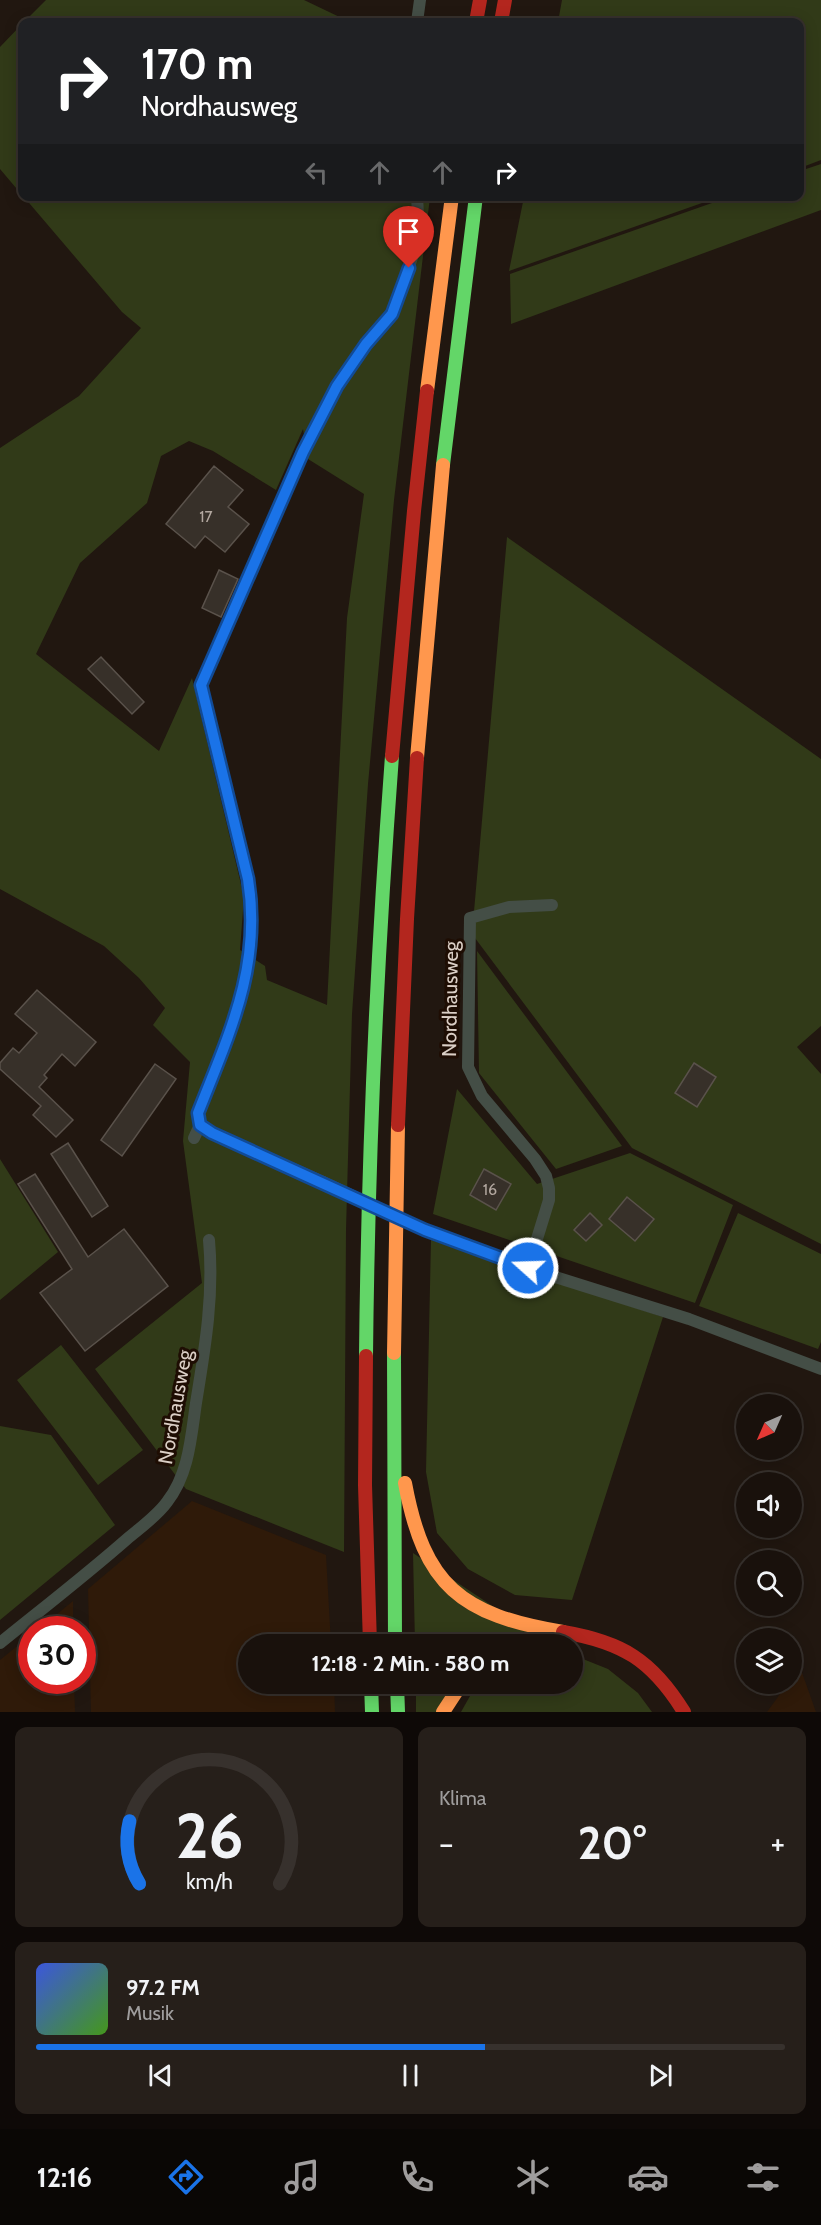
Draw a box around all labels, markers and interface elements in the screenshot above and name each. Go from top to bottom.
text: 170 m [141,38,253,90]
icon: right [42,42,120,120]
text: Nordhausweg [141,90,297,123]
icon: left [300,156,333,189]
icon: ahead [363,156,396,189]
icon: ahead [426,156,459,189]
icon: right [489,156,522,189]
pin [383,206,434,268]
icon: arrive [392,215,425,248]
house number: 17 [199,507,213,526]
street label: Nordhausweg [437,940,463,1057]
house number: 16 [483,1180,497,1199]
position arrow [496,1236,560,1300]
street label: Nordhausweg [153,1347,197,1466]
north arrow [736,1394,802,1460]
map controls [736,1394,802,1694]
button: sound [736,1472,802,1538]
button: search [736,1550,802,1616]
speed limit sign: 30 [18,1616,96,1694]
button: layers [736,1628,802,1694]
text: 12:18 · 2 Min. · 580 m [312,1650,509,1677]
text: Klima [439,1786,486,1810]
text: 26 [175,1798,243,1874]
text: 20° [578,1816,646,1870]
text: − [439,1823,454,1863]
text: + [770,1823,785,1863]
text: km/h [186,1868,232,1894]
text: 97.2 FM [126,1974,200,2001]
text: Musik [126,2001,174,2025]
icon: previous [144,2059,177,2092]
icon: pause [394,2059,427,2092]
icon: next [644,2059,677,2092]
icon: directions [165,2156,207,2198]
icon: music [281,2156,323,2198]
icon: phone [396,2156,438,2198]
icon: climate [512,2156,554,2198]
icon: car [627,2156,669,2198]
icon: filters [742,2156,784,2198]
text: 12:16 [37,2161,92,2194]

